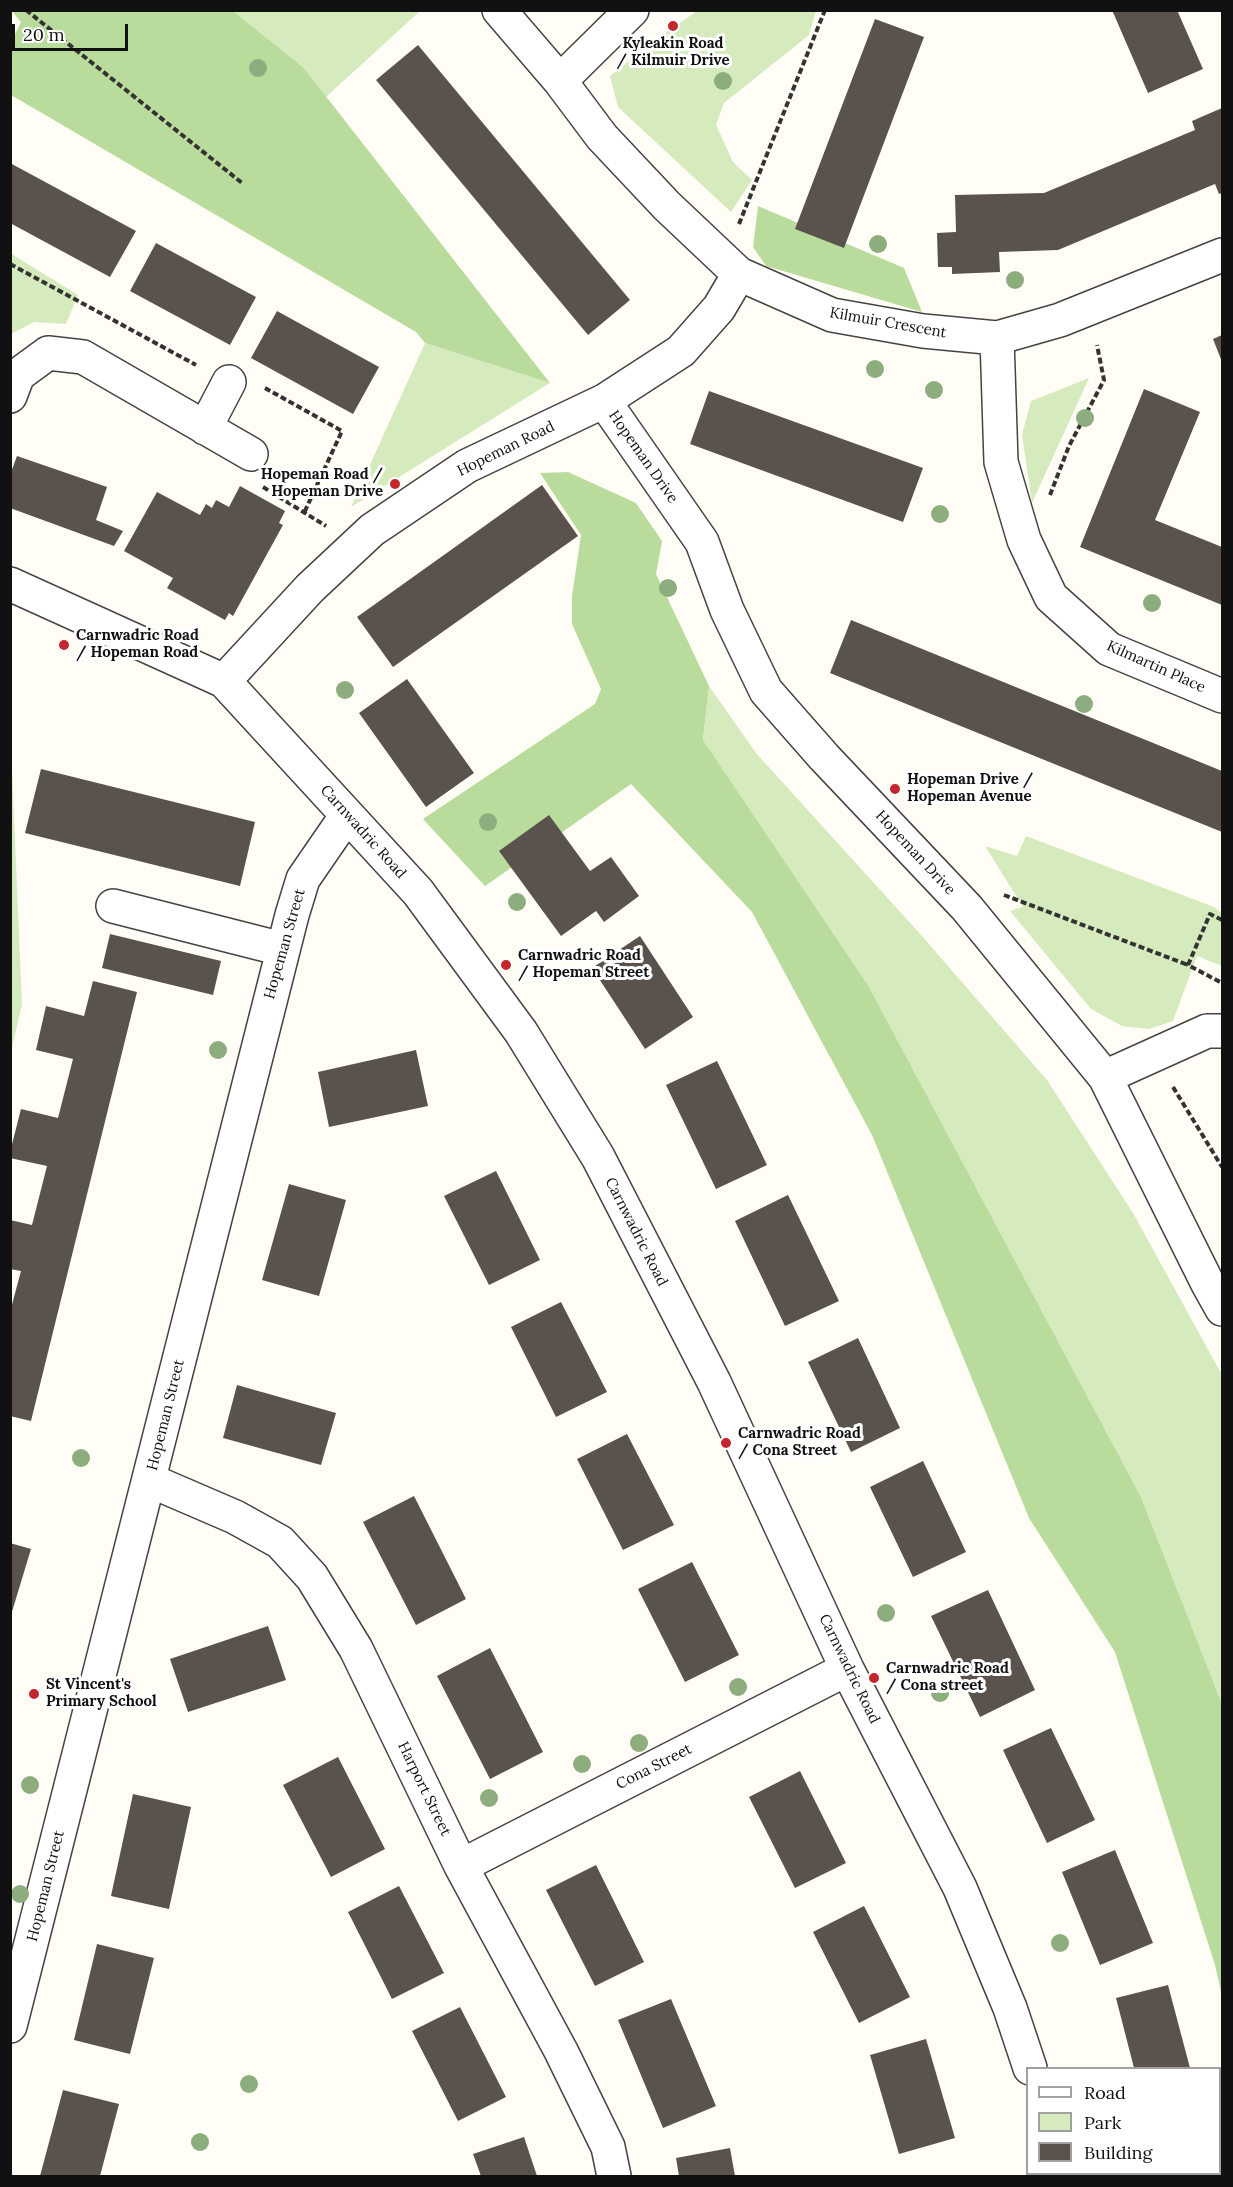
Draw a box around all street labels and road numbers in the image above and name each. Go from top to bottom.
street label: Kilmuir Crescent [828,304,948,342]
street label: Hopeman Drive [604,407,682,507]
street label: Hopeman Road [454,418,558,480]
street label: Kilmartin Place [1104,637,1208,697]
street label: Carnwadric Road [316,782,410,882]
street label: Hopeman Drive [871,807,959,899]
street label: Hopeman Street [261,887,309,1001]
street label: Carnwadric Road [601,1175,671,1289]
street label: Hopeman Street [143,1358,189,1472]
street label: Carnwadric Road [815,1611,883,1727]
street label: Harport Street [393,1739,455,1839]
street label: Cona Street [613,1740,695,1794]
street label: Hopeman Street [23,1829,69,1943]

